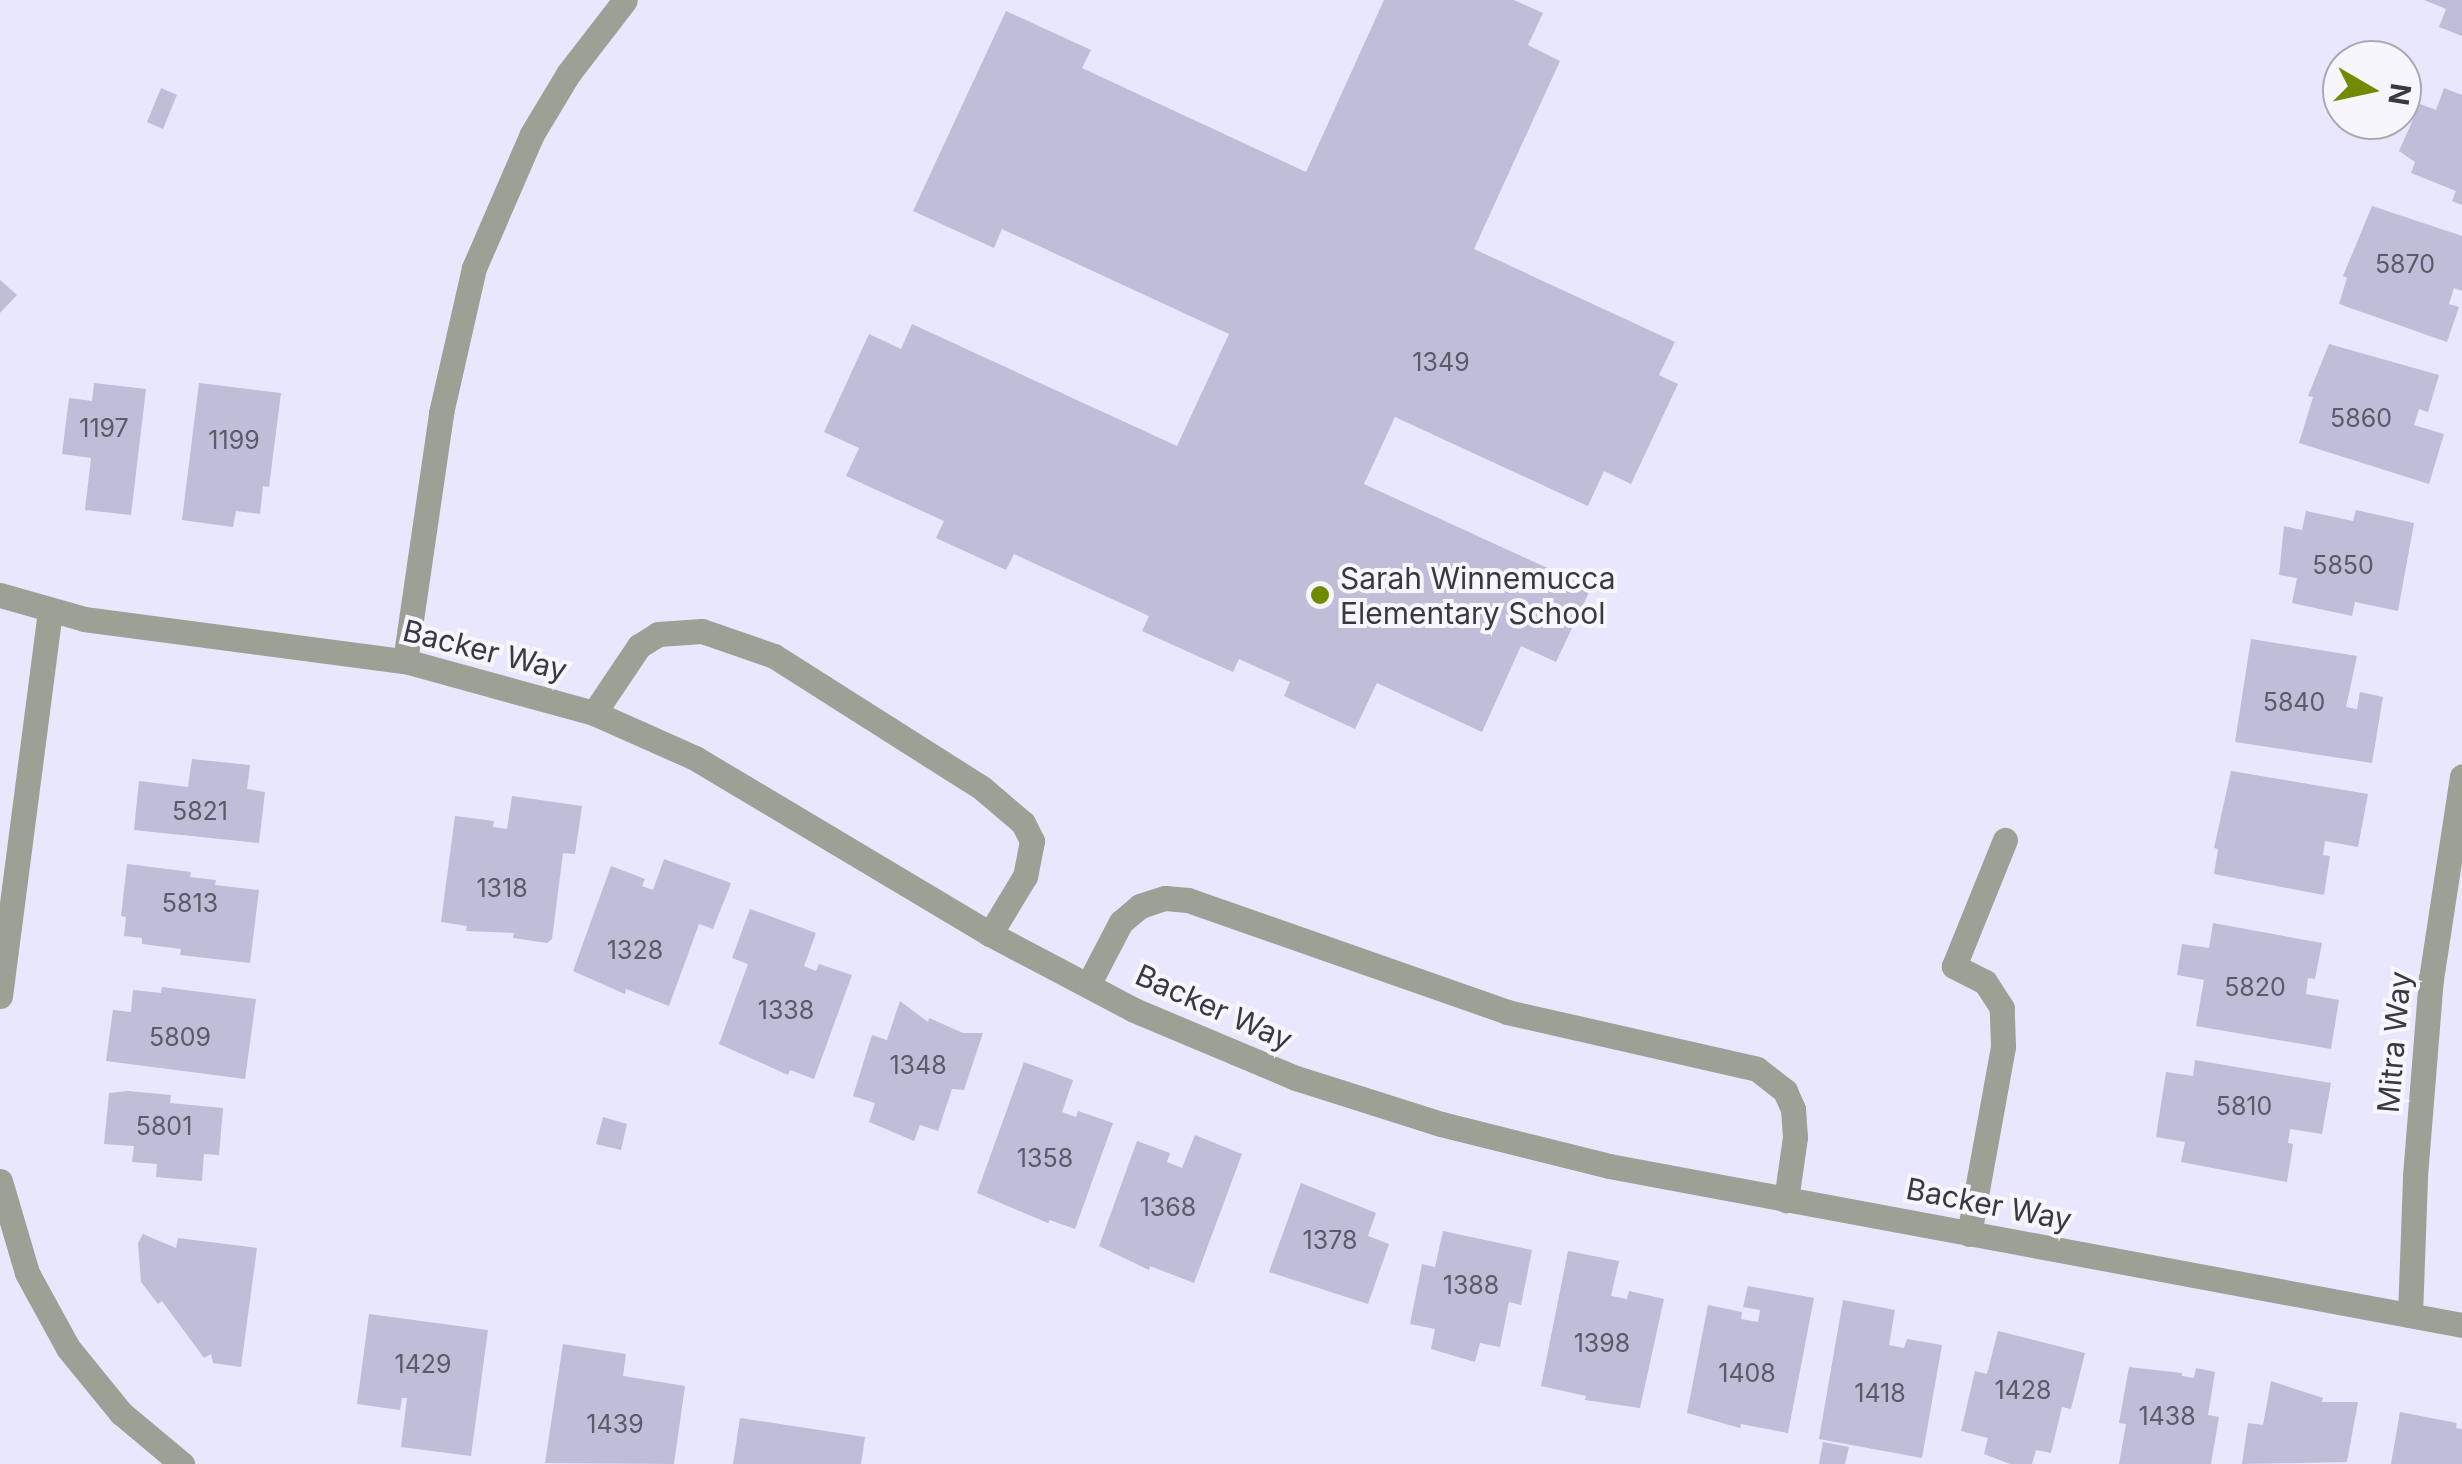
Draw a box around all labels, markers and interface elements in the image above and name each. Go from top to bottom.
north arrow [2322,40,2422,140]
text: N [2381,81,2418,108]
house number: 5870 [2375,249,2435,279]
house number: 1349 [1412,347,1470,377]
house number: 5860 [2330,403,2392,433]
house number: 1197 [79,413,129,443]
house number: 1199 [208,425,260,455]
house number: 5850 [2312,550,2374,580]
place label: Sarah Winnemucca Elementary School [1340,560,1616,630]
marker: Sarah Winnemucca Elementary School [1309,584,1331,606]
street label: Backer Way [399,612,571,688]
house number: 5840 [2263,687,2325,717]
house number: 5821 [172,796,228,826]
house number: 1318 [476,873,528,903]
house number: 5813 [162,888,218,918]
house number: 1328 [607,935,663,965]
street label: Backer Way [1130,956,1298,1058]
street label: Mitra Way [2370,970,2418,1114]
house number: 5820 [2224,972,2286,1002]
house number: 1338 [758,995,814,1025]
house number: 5809 [149,1022,211,1052]
house number: 1348 [889,1050,947,1080]
house number: 5810 [2216,1091,2272,1121]
house number: 5801 [136,1111,192,1141]
house number: 1358 [1017,1143,1073,1173]
street label: Backer Way [1903,1170,2075,1238]
house number: 1368 [1140,1192,1196,1222]
house number: 1378 [1303,1225,1357,1255]
house number: 1388 [1443,1270,1499,1300]
house number: 1398 [1574,1328,1630,1358]
house number: 1429 [394,1349,452,1379]
house number: 1408 [1718,1358,1776,1388]
house number: 1428 [1994,1375,2052,1405]
house number: 1418 [1854,1378,1906,1408]
house number: 1438 [2138,1401,2196,1431]
house number: 1439 [586,1409,644,1439]

